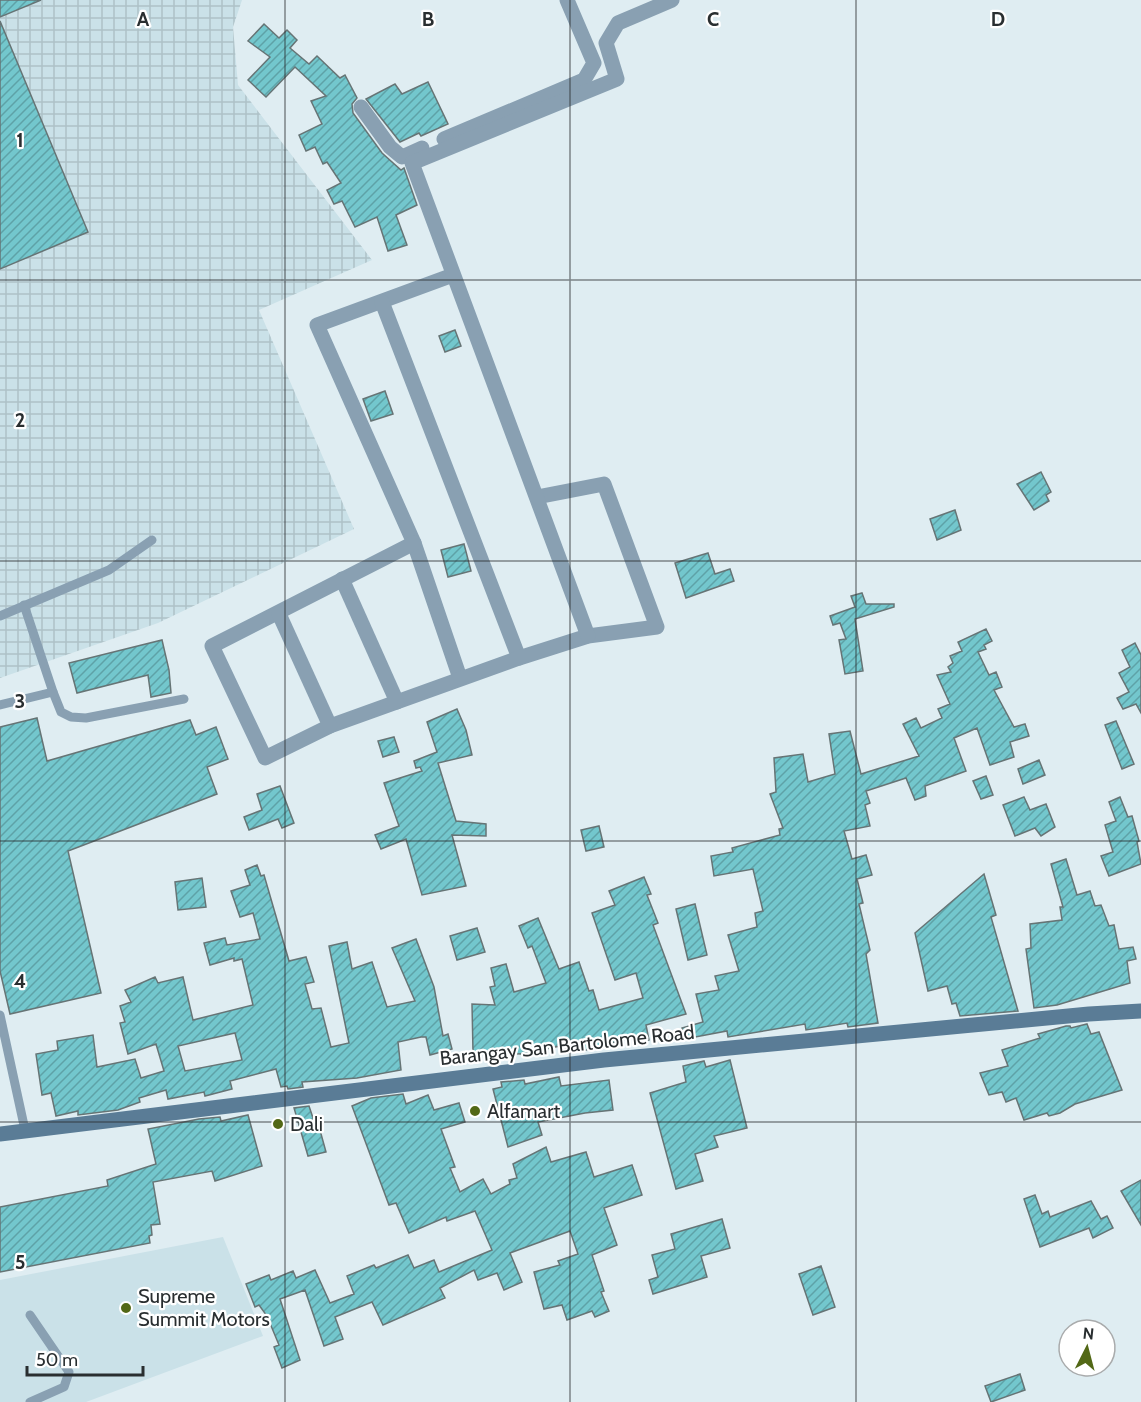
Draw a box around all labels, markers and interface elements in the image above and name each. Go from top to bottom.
text: A [137,7,150,31]
text: B [422,7,434,31]
text: C [707,7,719,31]
text: D [991,7,1005,31]
text: 1 [16,128,24,152]
text: 2 [15,408,25,432]
text: 3 [15,689,25,713]
text: 4 [14,969,26,993]
street label: Barangay San Bartolome Road [438,1020,696,1070]
place label: Alfamart [487,1099,560,1123]
marker: Alfamart [468,1104,482,1118]
place label: Dali [290,1112,323,1136]
marker: Dali [271,1117,285,1131]
text: 5 [15,1250,25,1274]
place label: Supreme Summit Motors [138,1284,270,1331]
marker: Supreme Summit Motors [119,1301,133,1315]
north arrow [1057,1318,1117,1378]
text: N [1082,1324,1095,1344]
scale bar [27,1339,142,1377]
text: 50 m [36,1349,78,1371]

